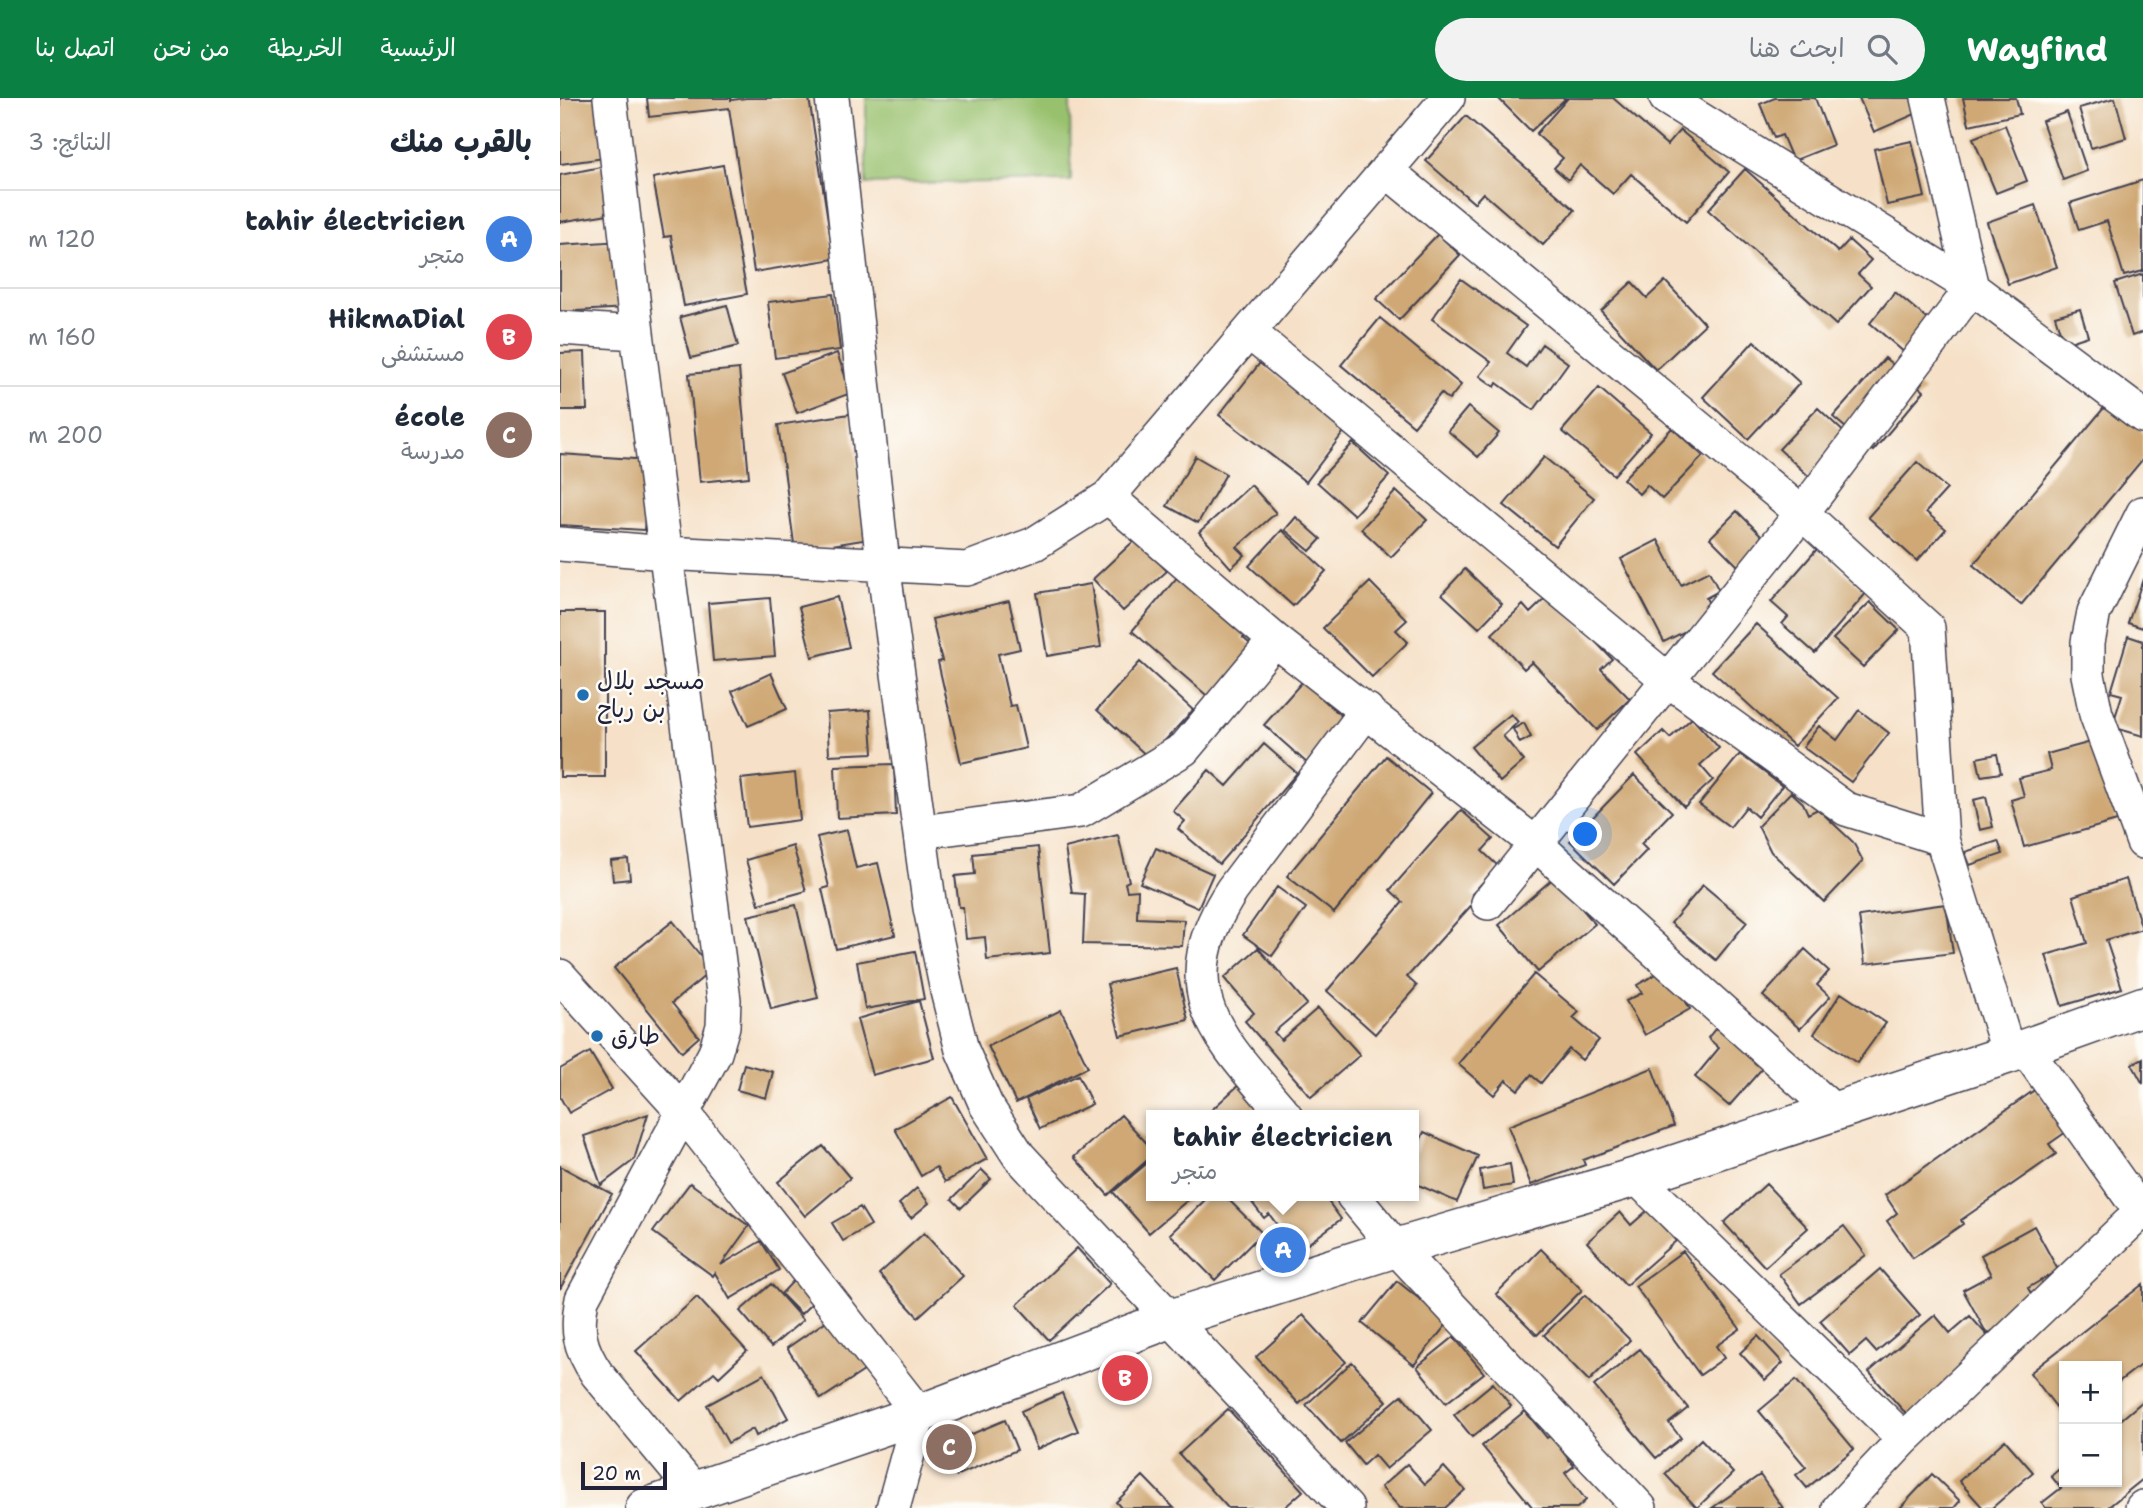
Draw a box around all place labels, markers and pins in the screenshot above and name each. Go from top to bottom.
place label: مسجد بلال بن رباح [597,665,705,725]
marker: مسجد بلال بن رباح [575,687,591,703]
place label: طارق [611,1020,660,1052]
marker: طارق [589,1028,605,1044]
pin: A [1260,1224,1306,1276]
pin: B [1102,1352,1148,1404]
pin: C [926,1421,972,1473]

